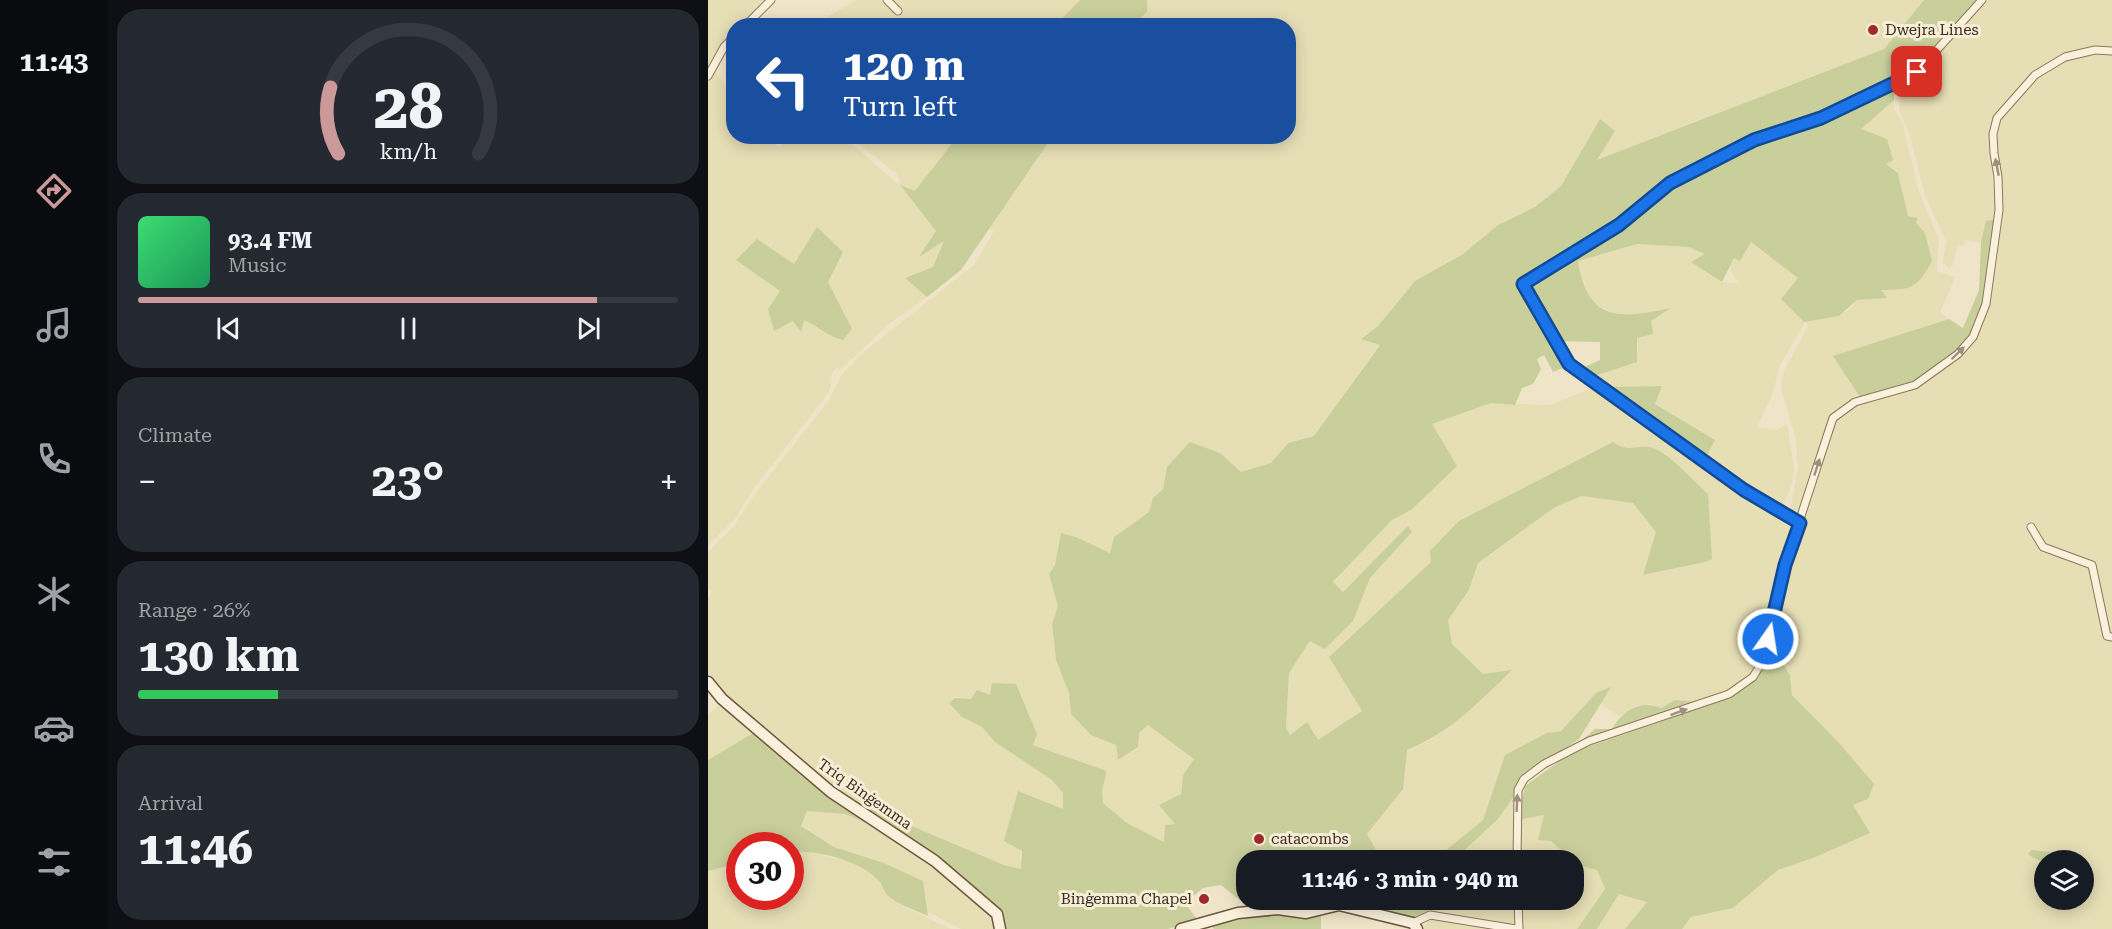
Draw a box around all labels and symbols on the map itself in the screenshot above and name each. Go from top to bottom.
place label: Dwejra Lines [1885,21,1979,39]
marker: Dwejra Lines [1866,23,1880,37]
pin [1891,46,1942,97]
one-way arrow [1992,158,2001,177]
one-way arrow [1951,346,1965,360]
one-way arrow [1813,458,1823,476]
position arrow [1736,607,1800,671]
one-way arrow [1670,707,1688,717]
street label: Triq Binġemma [815,755,915,833]
one-way arrow [1512,793,1522,812]
place label: catacombs [1271,830,1349,848]
speed limit sign: 30 [726,832,804,910]
marker: catacombs [1252,832,1266,846]
place label: Binġemma Chapel [1061,890,1192,908]
marker: Binġemma Chapel [1197,892,1211,906]

